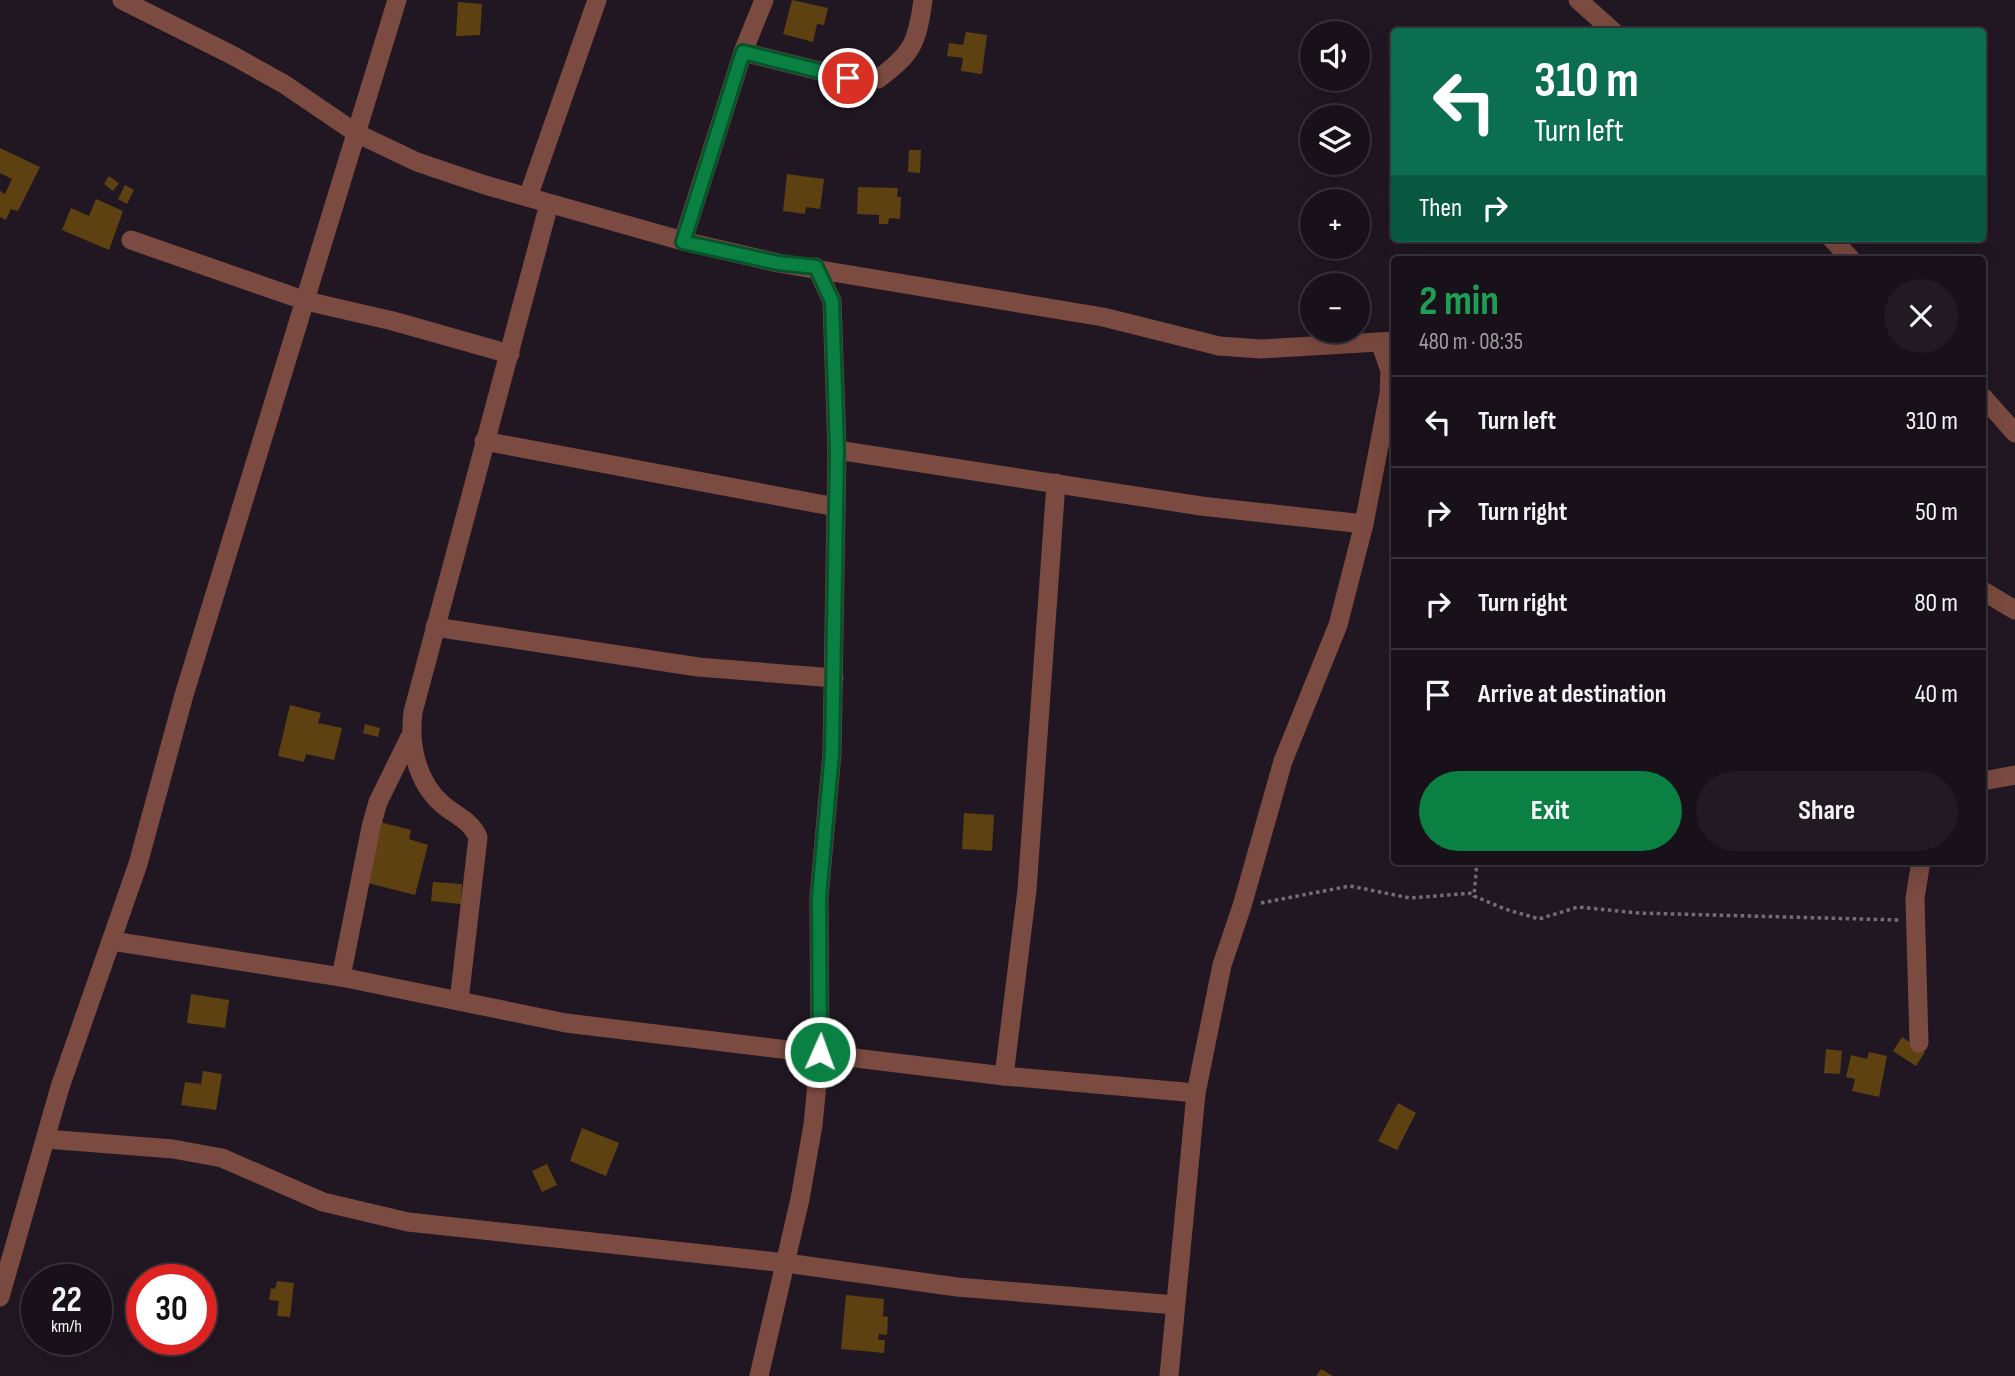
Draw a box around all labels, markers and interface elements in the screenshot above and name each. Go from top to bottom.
map controls [1300,21,1370,343]
button: sound [1300,21,1370,91]
pin [818,48,878,108]
text: 310 m [1534,52,1639,111]
icon: left [1419,56,1510,147]
icon: arrive [829,59,867,97]
button: layers [1300,105,1370,175]
text: Turn left [1534,112,1624,151]
button: + [1300,189,1370,259]
icon: right [1476,189,1514,227]
text: Then [1419,193,1462,224]
button: − [1300,273,1370,343]
text: 2 min [1419,276,1499,327]
button: close [1884,279,1958,353]
text: 480 m · 08:35 [1419,328,1523,356]
icon: left [1419,403,1457,441]
text: Turn left [1478,406,1556,437]
text: 310 m [1906,406,1958,437]
icon: right [1419,494,1457,532]
text: Turn right [1478,497,1567,528]
text: 50 m [1915,497,1958,528]
icon: right [1419,585,1457,623]
text: Turn right [1478,588,1567,619]
text: 80 m [1914,588,1958,619]
icon: arrive [1419,676,1457,714]
text: Arrive at destination [1478,679,1666,710]
text: 40 m [1915,679,1958,710]
button: Exit [1419,771,1682,851]
button: Share [1696,771,1958,851]
position arrow [783,1015,857,1089]
speed limit sign: 30 [126,1264,217,1355]
text: 22 [51,1279,82,1322]
text: km/h [51,1316,82,1337]

